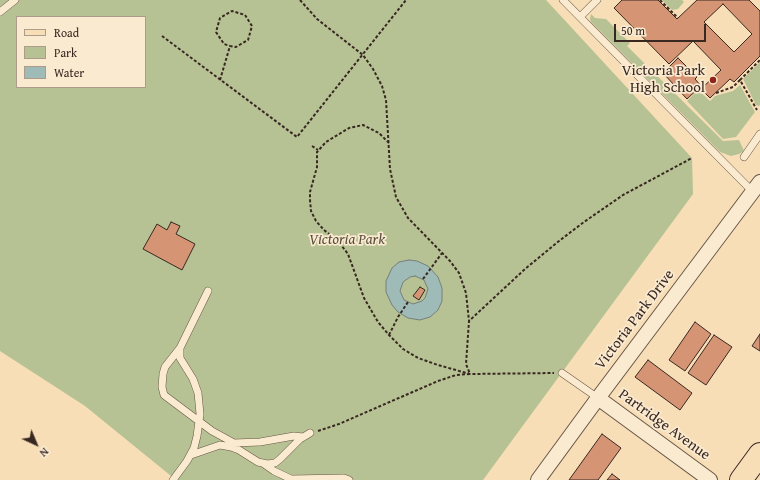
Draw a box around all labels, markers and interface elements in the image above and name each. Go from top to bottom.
legend [16,16,146,88]
scale bar [616,16,708,42]
text: 50 m [621,22,645,39]
text: Road [54,24,79,41]
text: Park [54,44,77,61]
place label: Victoria Park High School [622,62,705,97]
text: Water [54,64,84,81]
marker: Victoria Park High School [708,75,718,85]
park label: Victoria Park [309,231,385,249]
street label: Victoria Park Drive [592,267,678,373]
street label: Partridge Avenue [615,386,713,464]
north arrow [16,424,56,464]
text: N [36,444,53,461]

